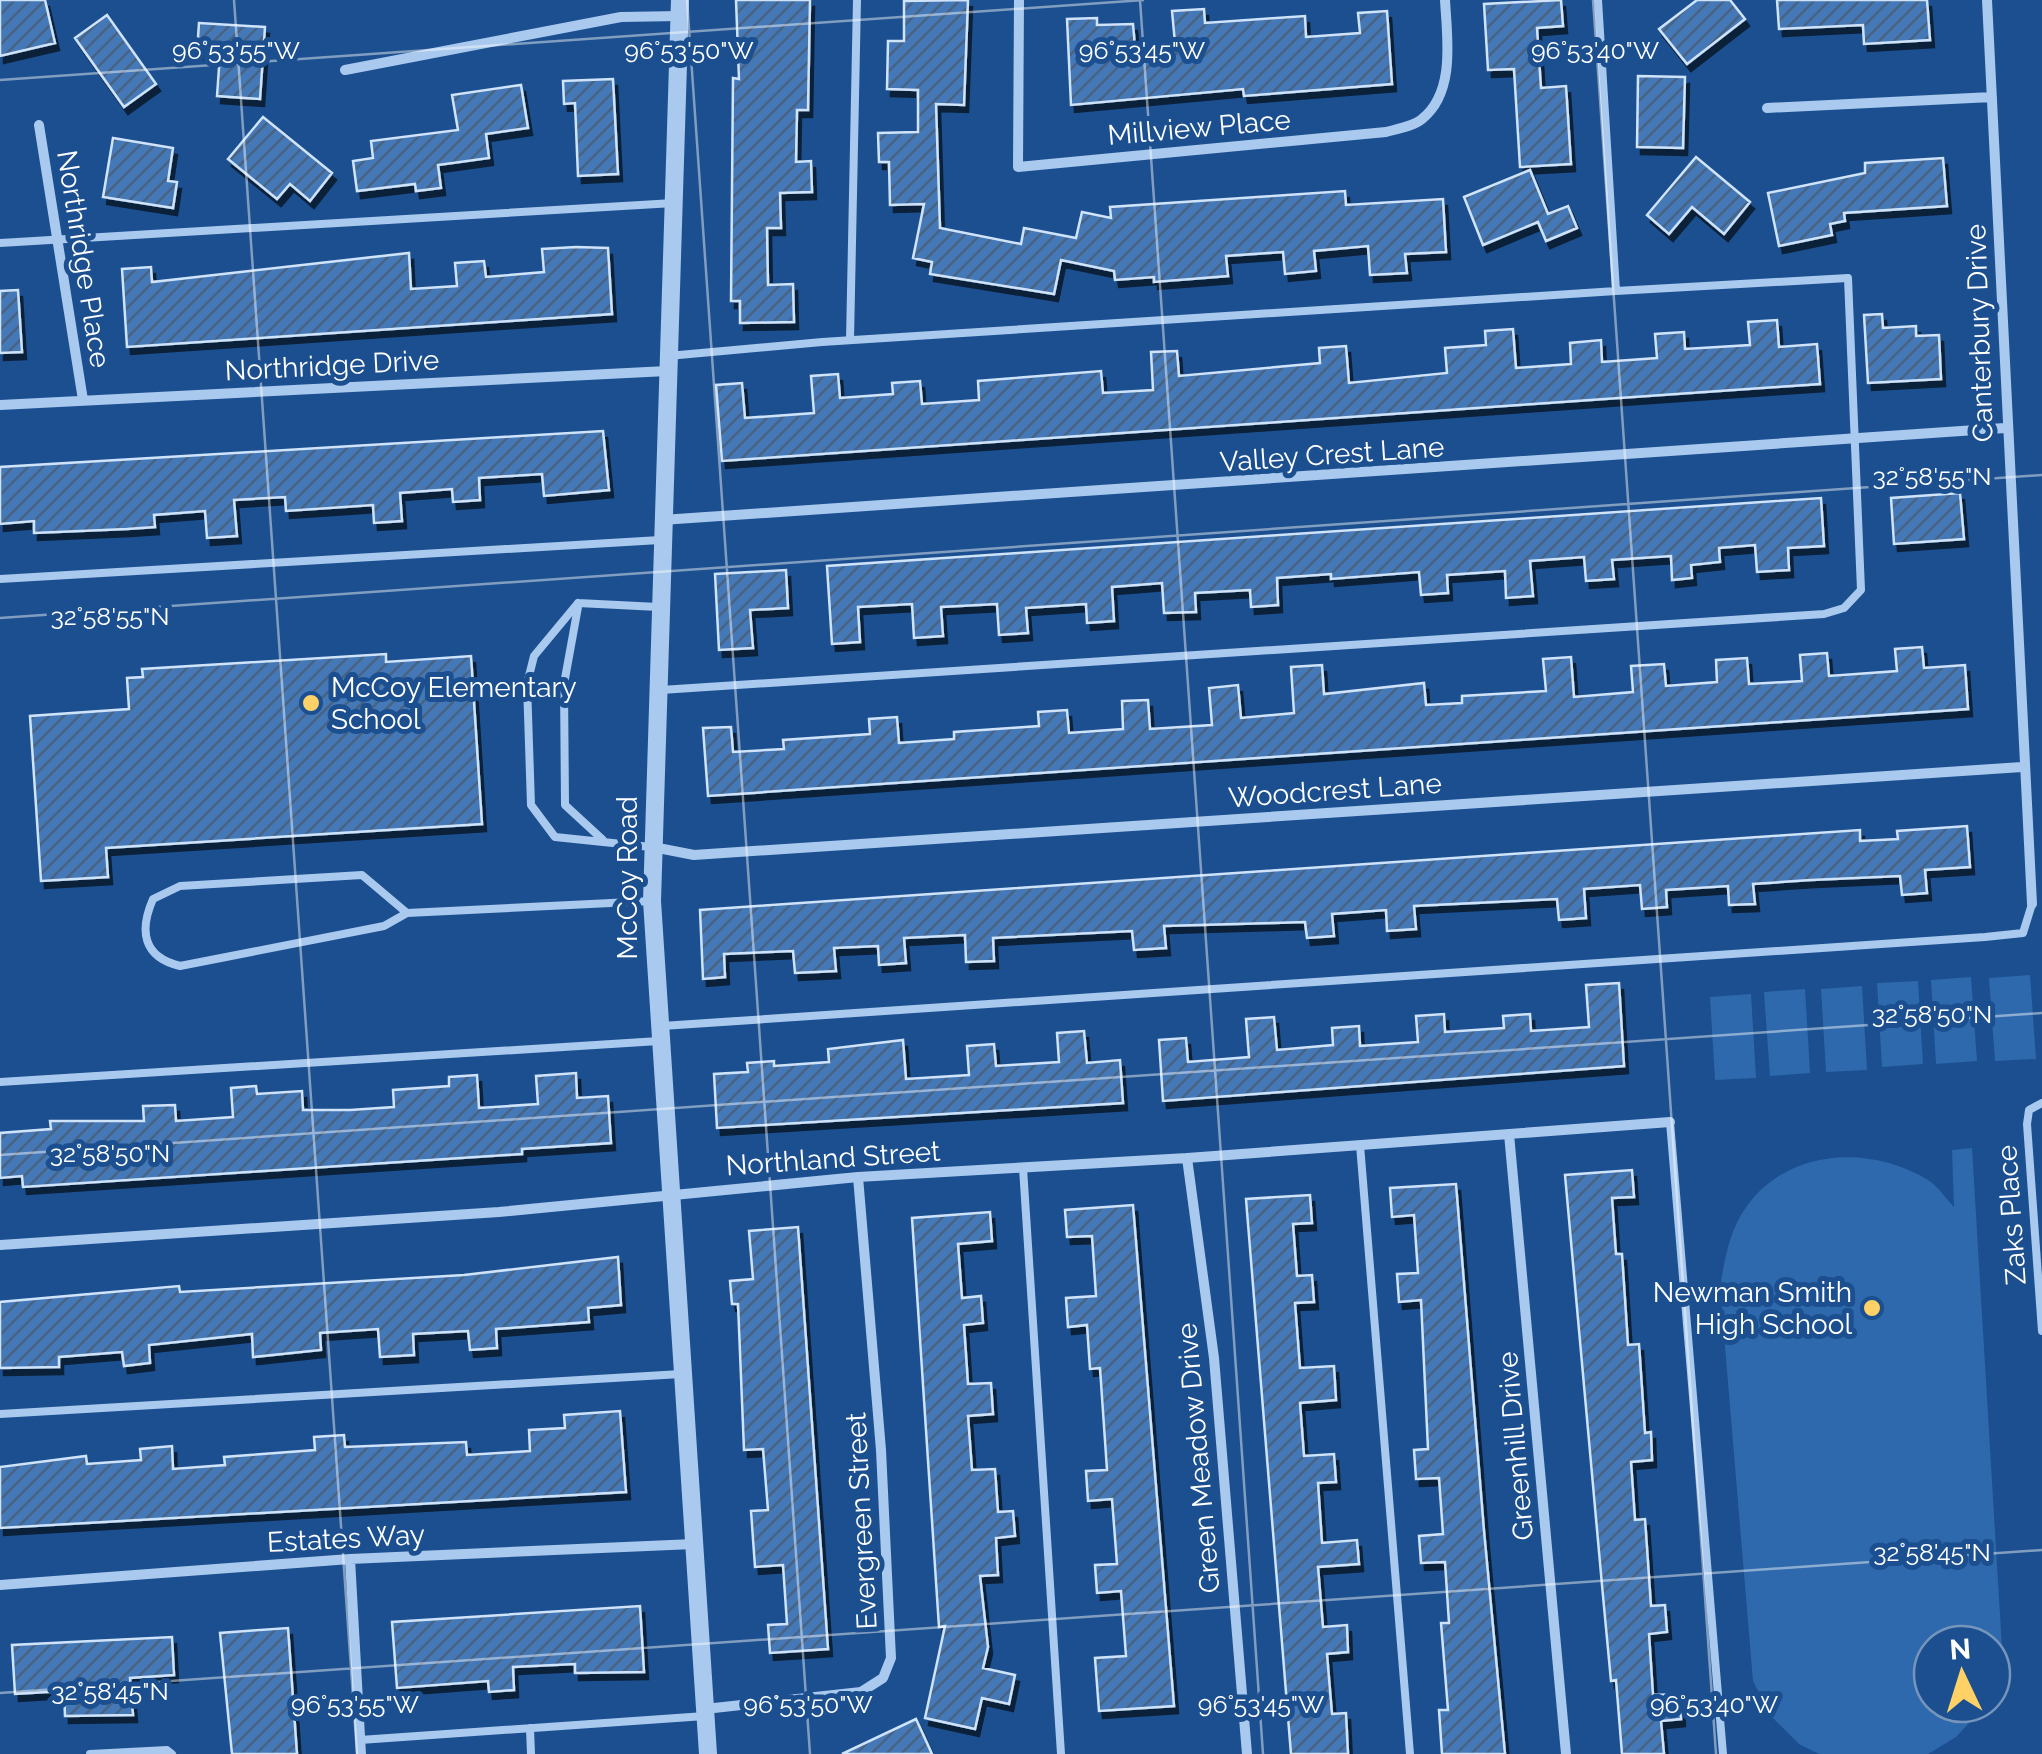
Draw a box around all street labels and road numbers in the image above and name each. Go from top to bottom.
street label: Millview Place [1106,103,1292,152]
street label: Northridge Place [50,148,117,370]
street label: Canterbury Drive [1959,223,2000,443]
street label: Northridge Drive [224,343,440,388]
street label: Valley Crest Lane [1219,430,1445,479]
street label: Woodcrest Lane [1227,767,1443,814]
street label: McCoy Road [611,796,644,960]
street label: Northland Street [725,1134,942,1182]
street label: Zaks Place [1990,1144,2033,1286]
street label: Green Meadow Drive [1170,1321,1227,1595]
street label: Greenhill Drive [1491,1350,1540,1542]
street label: Evergreen Street [839,1411,884,1630]
street label: Estates Way [266,1518,426,1559]

